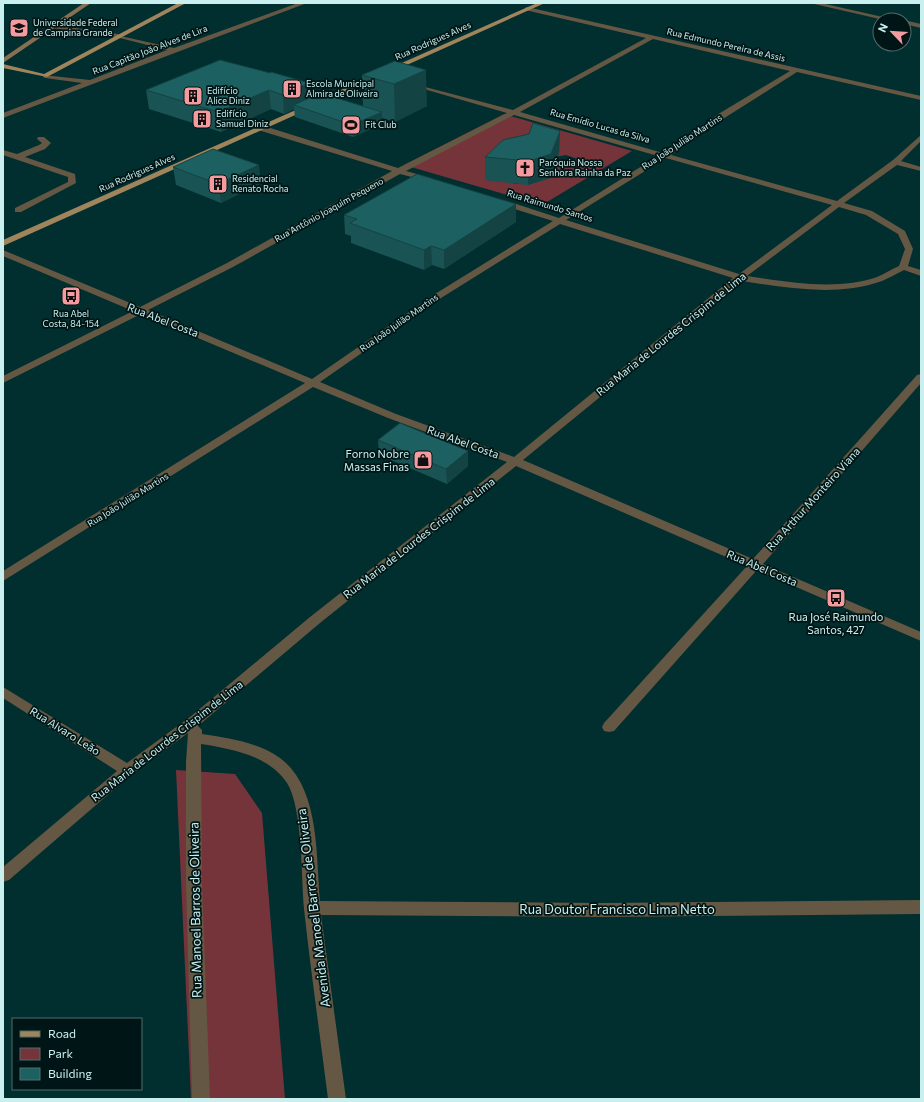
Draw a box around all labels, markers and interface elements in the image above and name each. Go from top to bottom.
north arrow [872,12,912,52]
school or university icon: Universidade Federal de Campina Grande [8,17,30,39]
place label: Universidade Federal de Campina Grande [33,17,118,38]
street label: Rua Rodrigues Alves [393,19,472,62]
text: N [875,21,890,34]
street label: Rua Capitão João Alves de Lira [91,22,209,77]
street label: Rua Edmundo Pereira de Assis [666,25,787,64]
building icon: Escola Municipal Almira de Oliveira [281,78,303,100]
place label: Escola Municipal Almira de Oliveira [306,78,378,99]
building icon: Edifício Alice Diniz [182,85,204,107]
place label: Edifício Alice Diniz [207,85,250,106]
street label: Rua Emídio Lucas da Silva [549,106,652,145]
building icon: Edifício Samuel Diniz [191,108,213,130]
place label: Edifício Samuel Diniz [216,108,269,129]
street label: Rua João Julião Martins [640,112,724,172]
sports icon: Fit Club [340,114,362,136]
place label: Fit Club [365,119,397,130]
street label: Rua Rodrigues Alves [97,151,176,194]
church icon: Paróquia Nossa Senhora Rainha da Paz [514,157,536,179]
place label: Paróquia Nossa Senhora Rainha da Paz [539,157,631,178]
building icon: Residencial Renato Rocha [207,173,229,195]
place label: Residencial Renato Rocha [232,173,289,194]
street label: Rua Antônio Joaquim Pequeno [272,175,385,244]
street label: Rua Raimundo Santos [506,187,594,224]
street label: Rua Maria de Lourdes Crispim de Lima [593,269,748,398]
bus stop icon: Rua Abel Costa, 84-154 [60,285,82,307]
street label: Rua João Julião Martins [357,291,440,354]
street label: Rua Abel Costa [126,300,201,339]
place label: Rua Abel Costa, 84-154 [43,308,100,329]
street label: Rua Abel Costa [426,423,501,461]
street label: Rua Arthur Monteiro Viana [763,444,862,553]
place label: Forno Nobre Massas Finas [344,447,409,473]
shop icon: Forno Nobre Massas Finas [412,449,434,471]
street label: Rua João Julião Martins [85,470,170,529]
street label: Rua Maria de Lourdes Crispim de Lima [340,474,497,601]
street label: Rua Abel Costa [725,547,799,588]
bus stop icon: Rua José Raimundo Santos, 427 [825,587,847,609]
place label: Rua José Raimundo Santos, 427 [789,610,884,636]
street label: Rua Maria de Lourdes Crispim de Lima [88,677,245,804]
street label: Rua Alvaro Leão [28,704,103,758]
street label: Avenida Manoel Barros de Oliveira [293,808,333,1008]
street label: Rua Manoel Barros de Oliveira [185,822,205,998]
street label: Rua Doutor Francisco Lima Netto [519,901,715,917]
legend [12,1018,142,1090]
text: Road [48,1026,76,1040]
text: Park [48,1046,74,1060]
text: Building [48,1066,92,1080]

